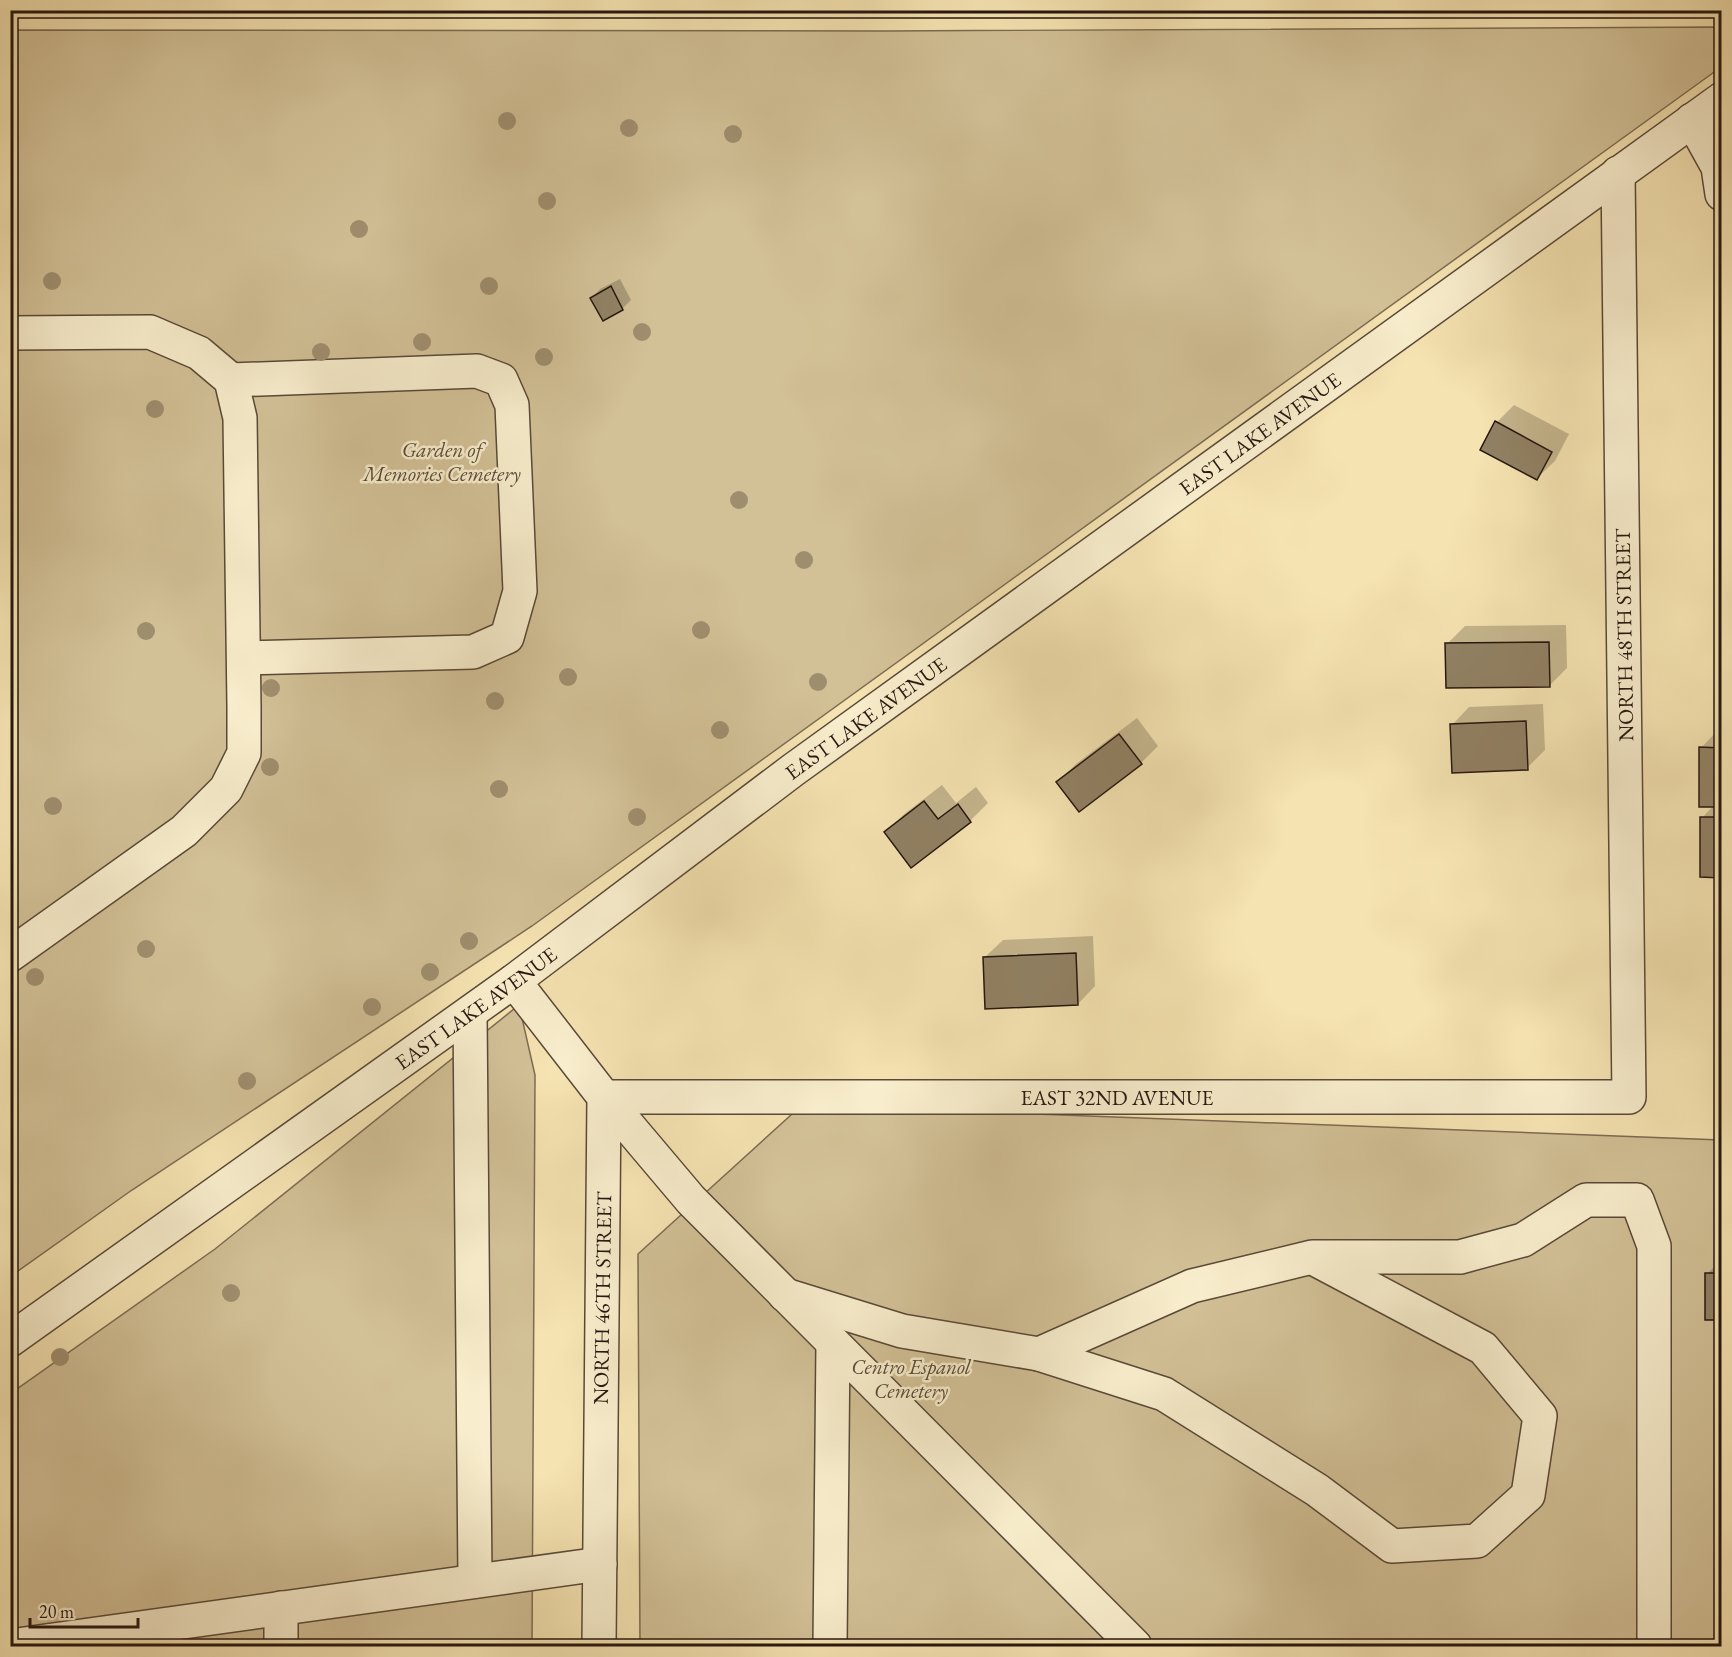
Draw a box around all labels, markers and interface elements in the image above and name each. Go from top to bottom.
street label: EAST LAKE AVENUE [1173,365,1346,501]
park label: Garden of Memories Cemetery [361,436,521,487]
street label: NORTH 48TH STREET [1609,527,1639,742]
street label: EAST LAKE AVENUE [779,650,952,785]
street label: EAST LAKE AVENUE [389,940,562,1075]
street label: EAST 32ND AVENUE [1021,1084,1214,1111]
street label: NORTH 46TH STREET [587,1190,617,1405]
park label: Centro Espanol Cemetery [851,1353,972,1404]
scale bar [30,1591,138,1629]
text: 20 m [39,1600,74,1623]

